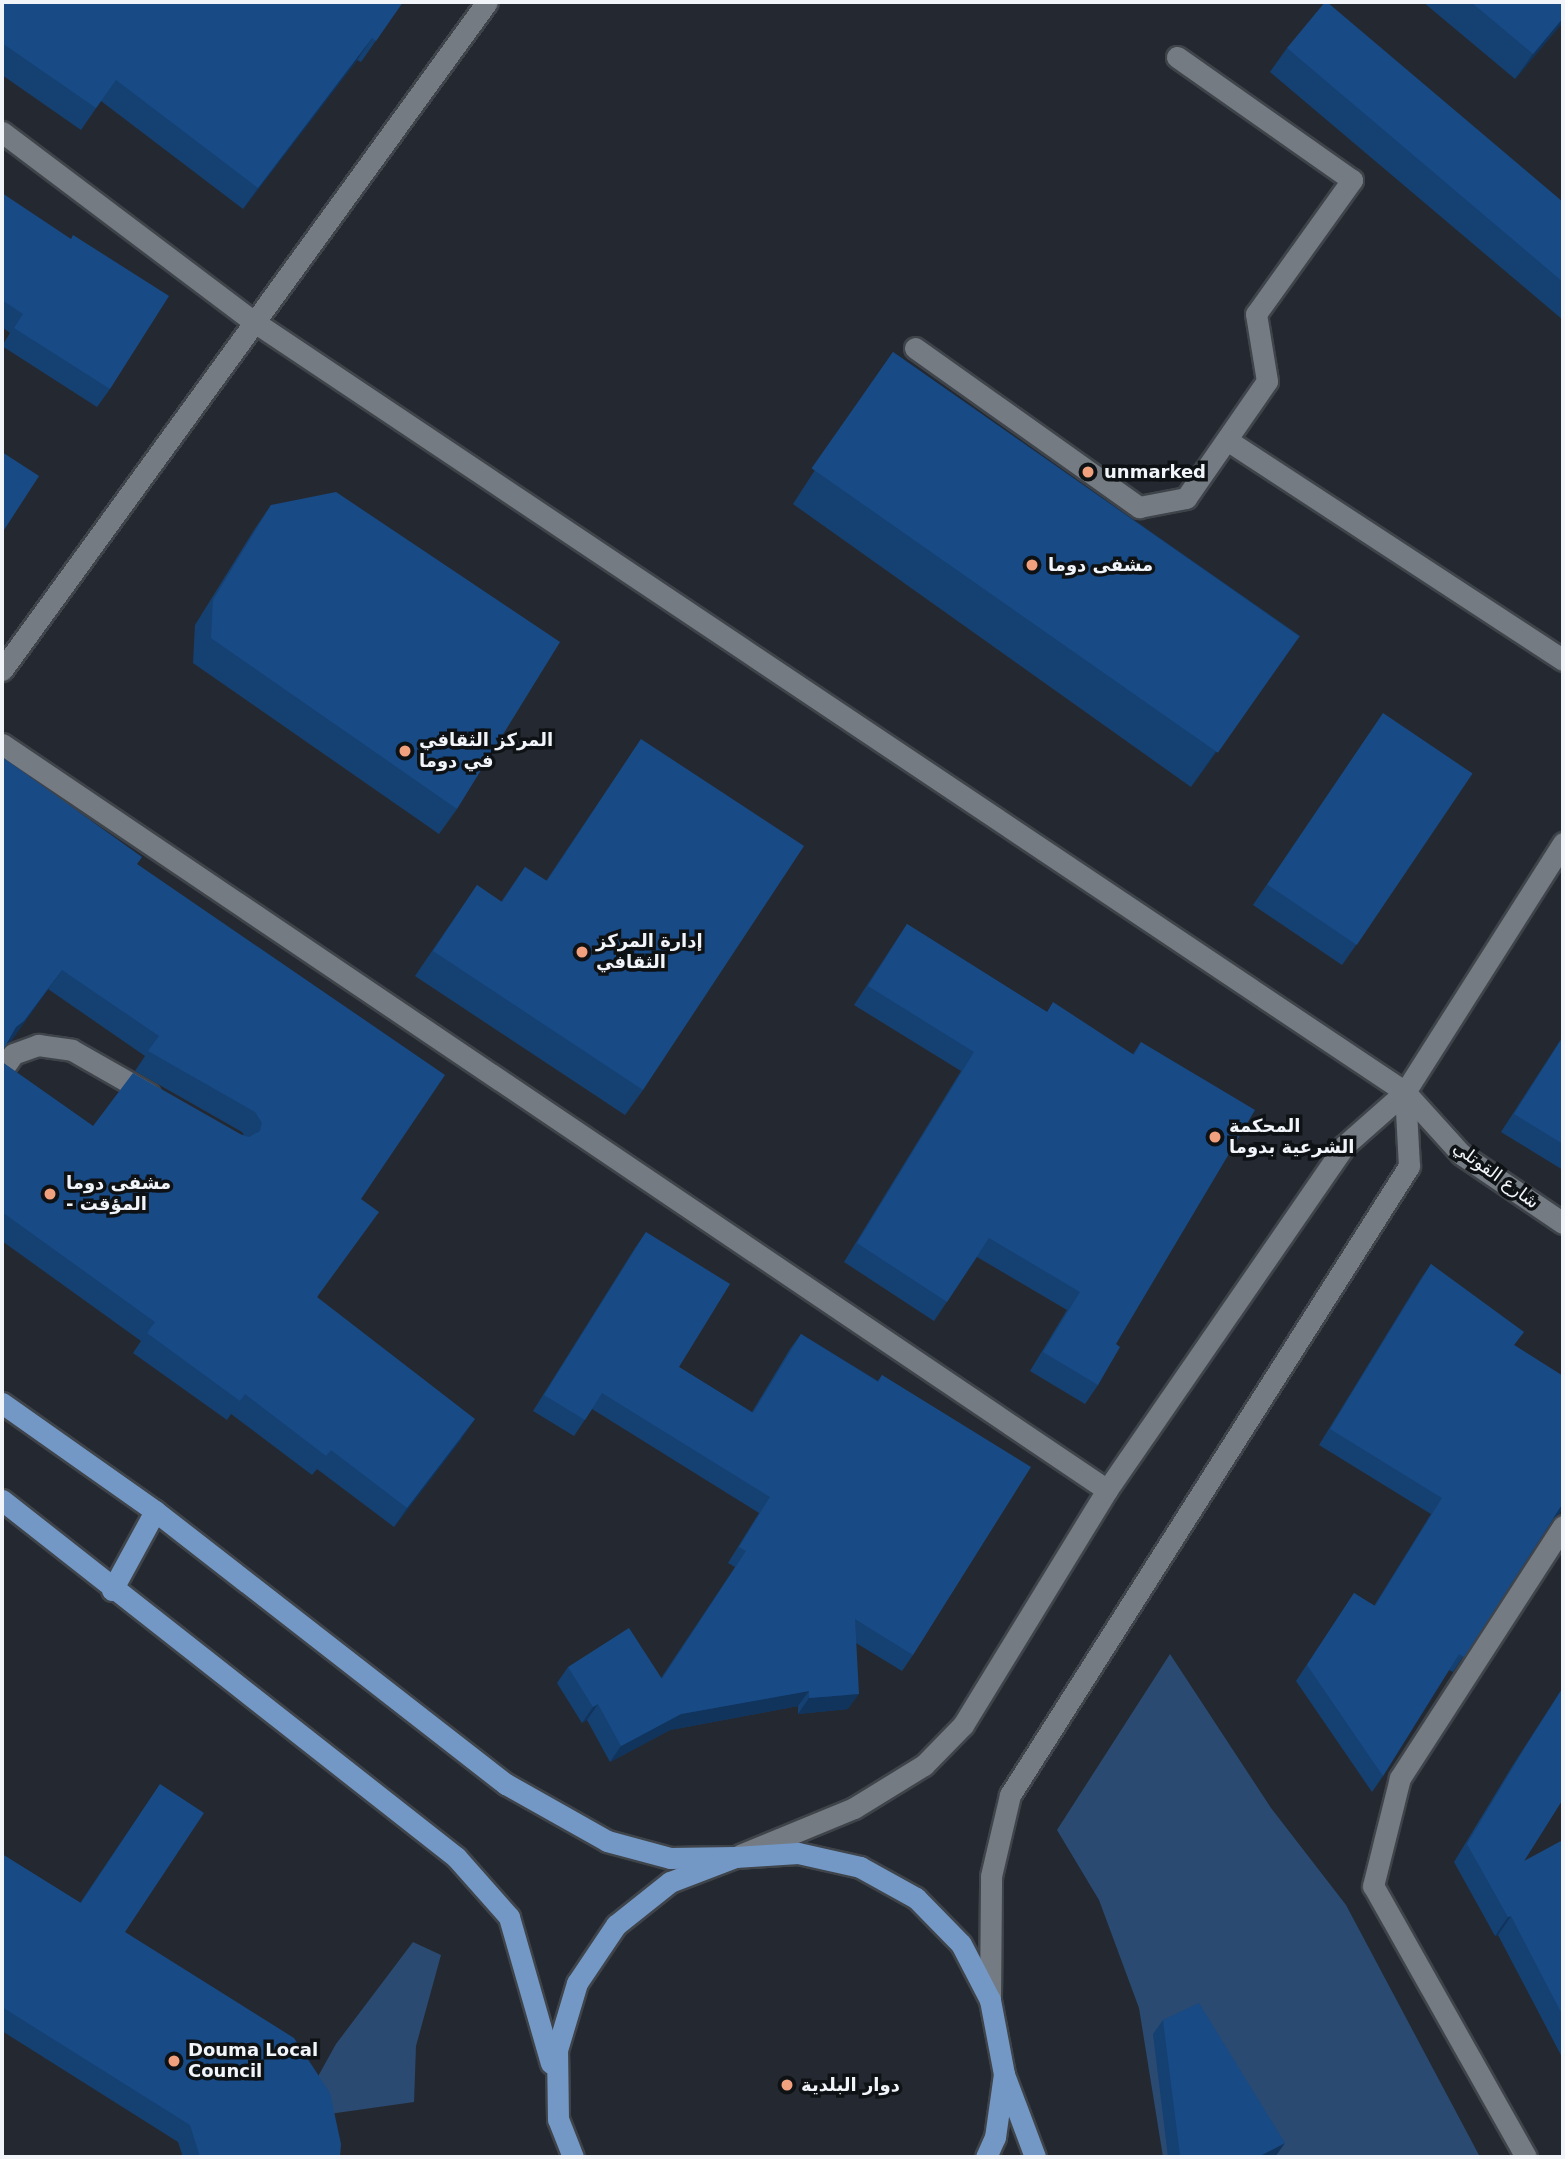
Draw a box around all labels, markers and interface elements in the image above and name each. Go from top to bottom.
place label: unmarked [1104,461,1206,483]
marker: unmarked [1078,462,1098,482]
place label: مشفى دوما [1048,554,1153,576]
marker: مشفى دوما [1022,555,1042,575]
place label: المركز الثقافي في دوما [419,730,553,772]
marker: المركز الثقافي في دوما [397,743,413,759]
place label: إدارة المركز الثقافي [596,931,703,974]
marker: إدارة المركز الثقافي [574,944,590,960]
place label: المحكمة الشرعية بدوما [1229,1116,1355,1158]
marker: المحكمة الشرعية بدوما [1207,1129,1223,1145]
street label: شارع القوتلي [1449,1137,1543,1213]
place label: مشفى دوما - المؤقت [66,1173,171,1216]
marker: مشفى دوما - المؤقت [40,1184,60,1204]
place label: Douma Local Council [188,2040,318,2082]
marker: Douma Local Council [166,2053,182,2069]
place label: دوار البلدية [801,2074,900,2096]
marker: دوار البلدية [779,2077,795,2093]

